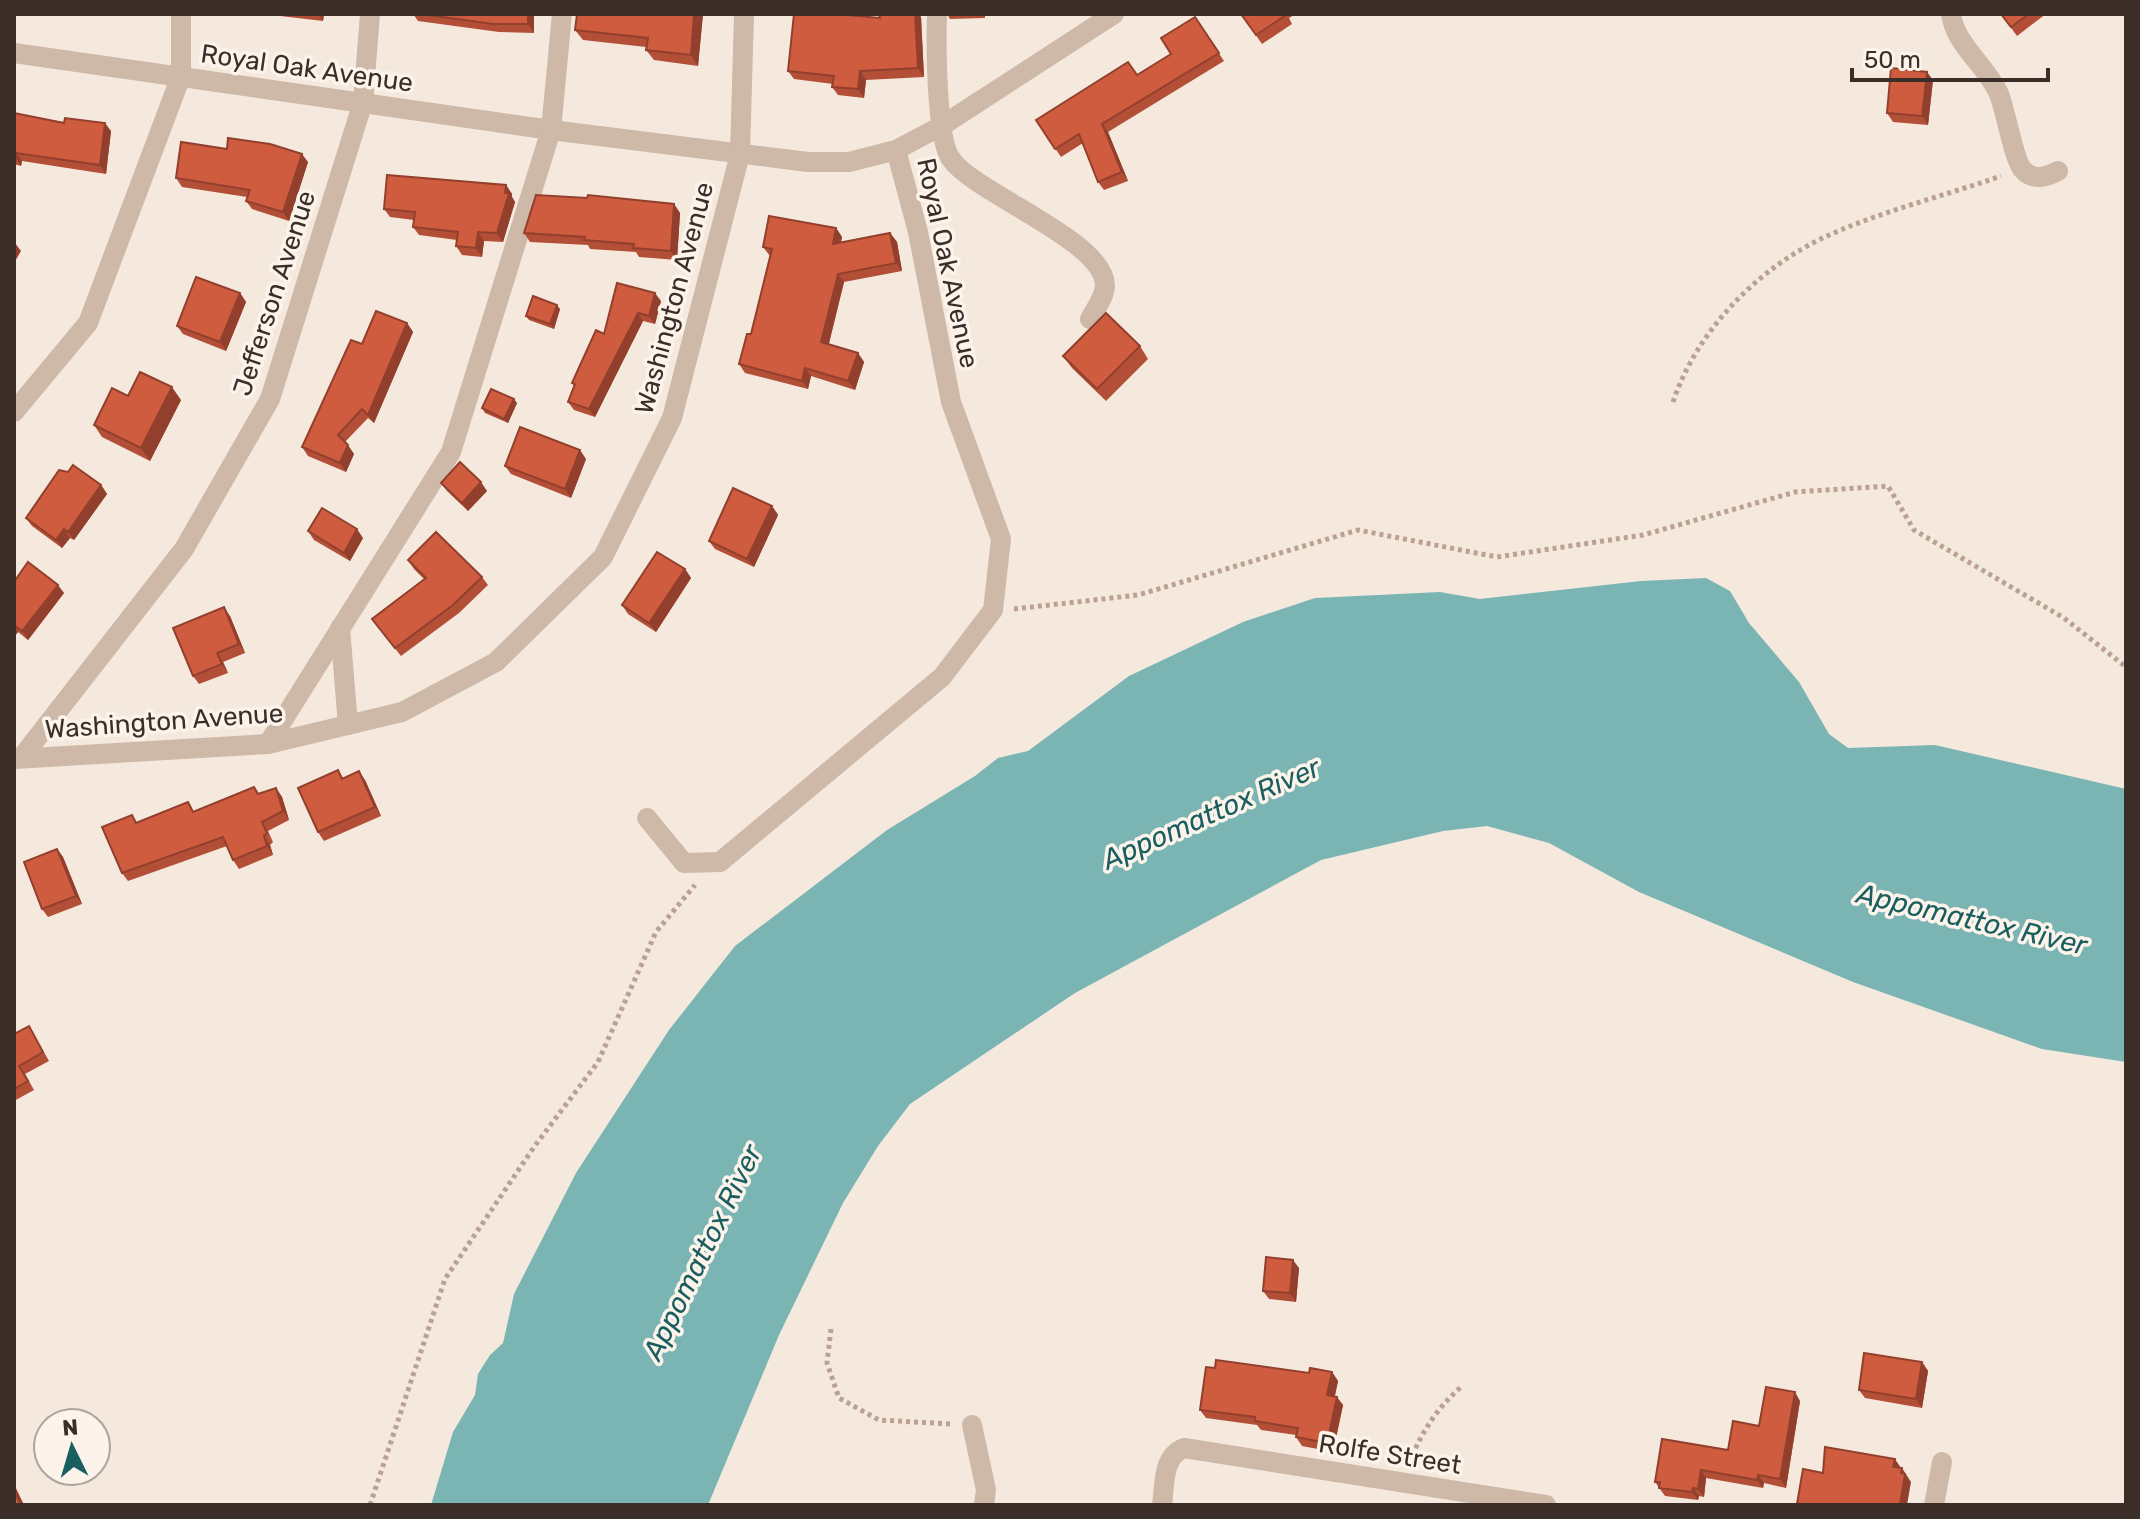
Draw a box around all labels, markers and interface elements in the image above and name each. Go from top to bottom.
scale bar [1852,32,2048,82]
street label: Royal Oak Avenue [199,38,415,99]
text: 50 m [1864,46,1921,74]
street label: Royal Oak Avenue [910,155,985,371]
street label: Washington Avenue [629,179,720,418]
street label: Jefferson Avenue [227,187,322,400]
street label: Washington Avenue [44,698,284,745]
water label: Appomattox River [1095,750,1326,877]
water label: Appomattox River [1852,877,2091,962]
water label: Appomattox River [635,1138,769,1367]
north arrow [32,1407,112,1487]
text: N [61,1413,79,1442]
street label: Rolfe Street [1316,1428,1463,1481]

